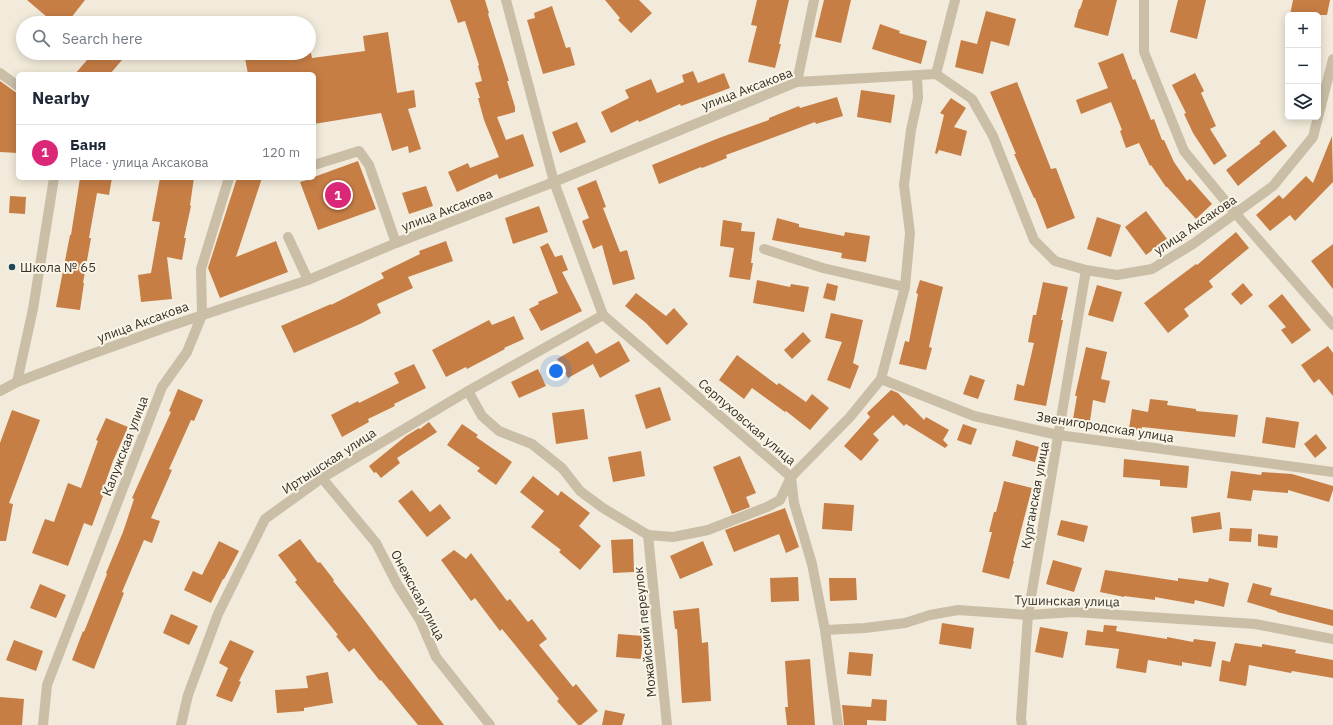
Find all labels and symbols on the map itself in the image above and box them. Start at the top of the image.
street label: улица Аксакова [699,64,795,114]
pin: 1 [325,180,351,210]
street label: улица Аксакова [399,185,495,235]
street label: улица Аксакова [1150,191,1240,259]
place label: Школа № 65 [20,259,96,276]
marker: Школа № 65 [7,262,17,272]
street label: улица Аксакова [95,298,191,346]
your location [546,361,566,381]
street label: Серпуховская улица [695,375,799,469]
street label: Калужская улица [98,394,152,498]
street label: Звенигородская улица [1035,408,1175,446]
street label: Иртышская улица [279,424,379,498]
street label: Курганская улица [1017,440,1053,550]
street label: Онежская улица [387,547,449,643]
street label: Можайский переулок [630,566,660,698]
street label: Тушинская улица [1014,592,1120,610]

